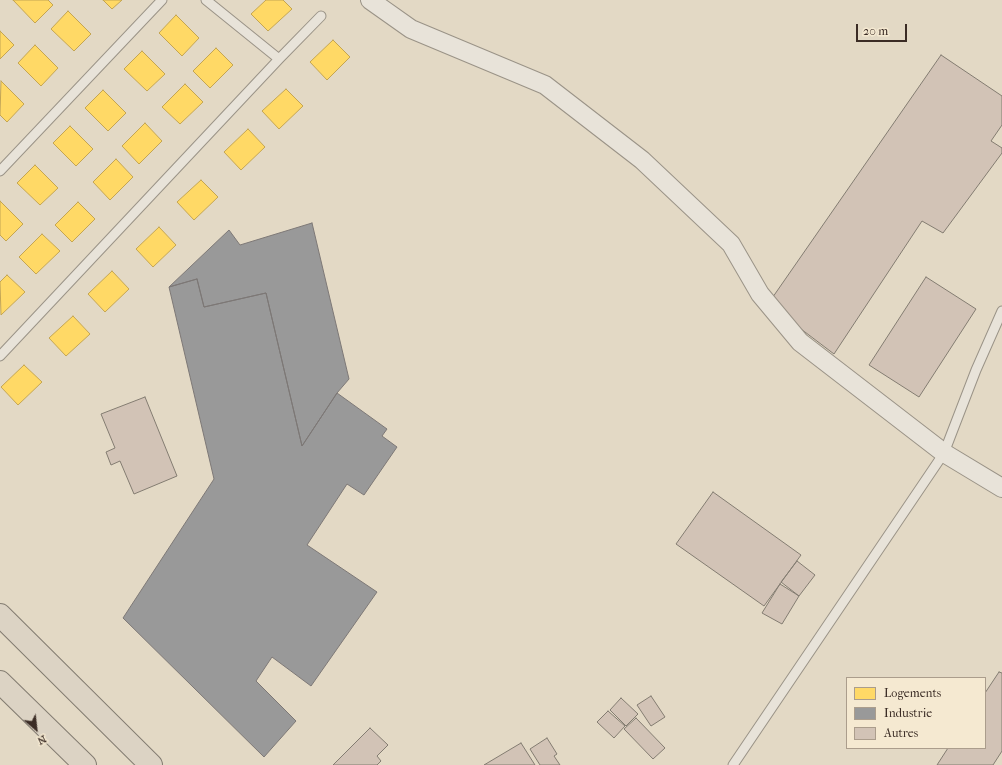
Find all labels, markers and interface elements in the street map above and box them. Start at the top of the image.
scale bar [858,16,909,42]
text: 20 m [863,24,888,38]
legend [846,677,986,749]
text: Logements [884,686,941,700]
text: Industrie [884,706,932,720]
north arrow [16,709,56,749]
text: Autres [884,726,918,740]
text: N [35,732,49,748]

